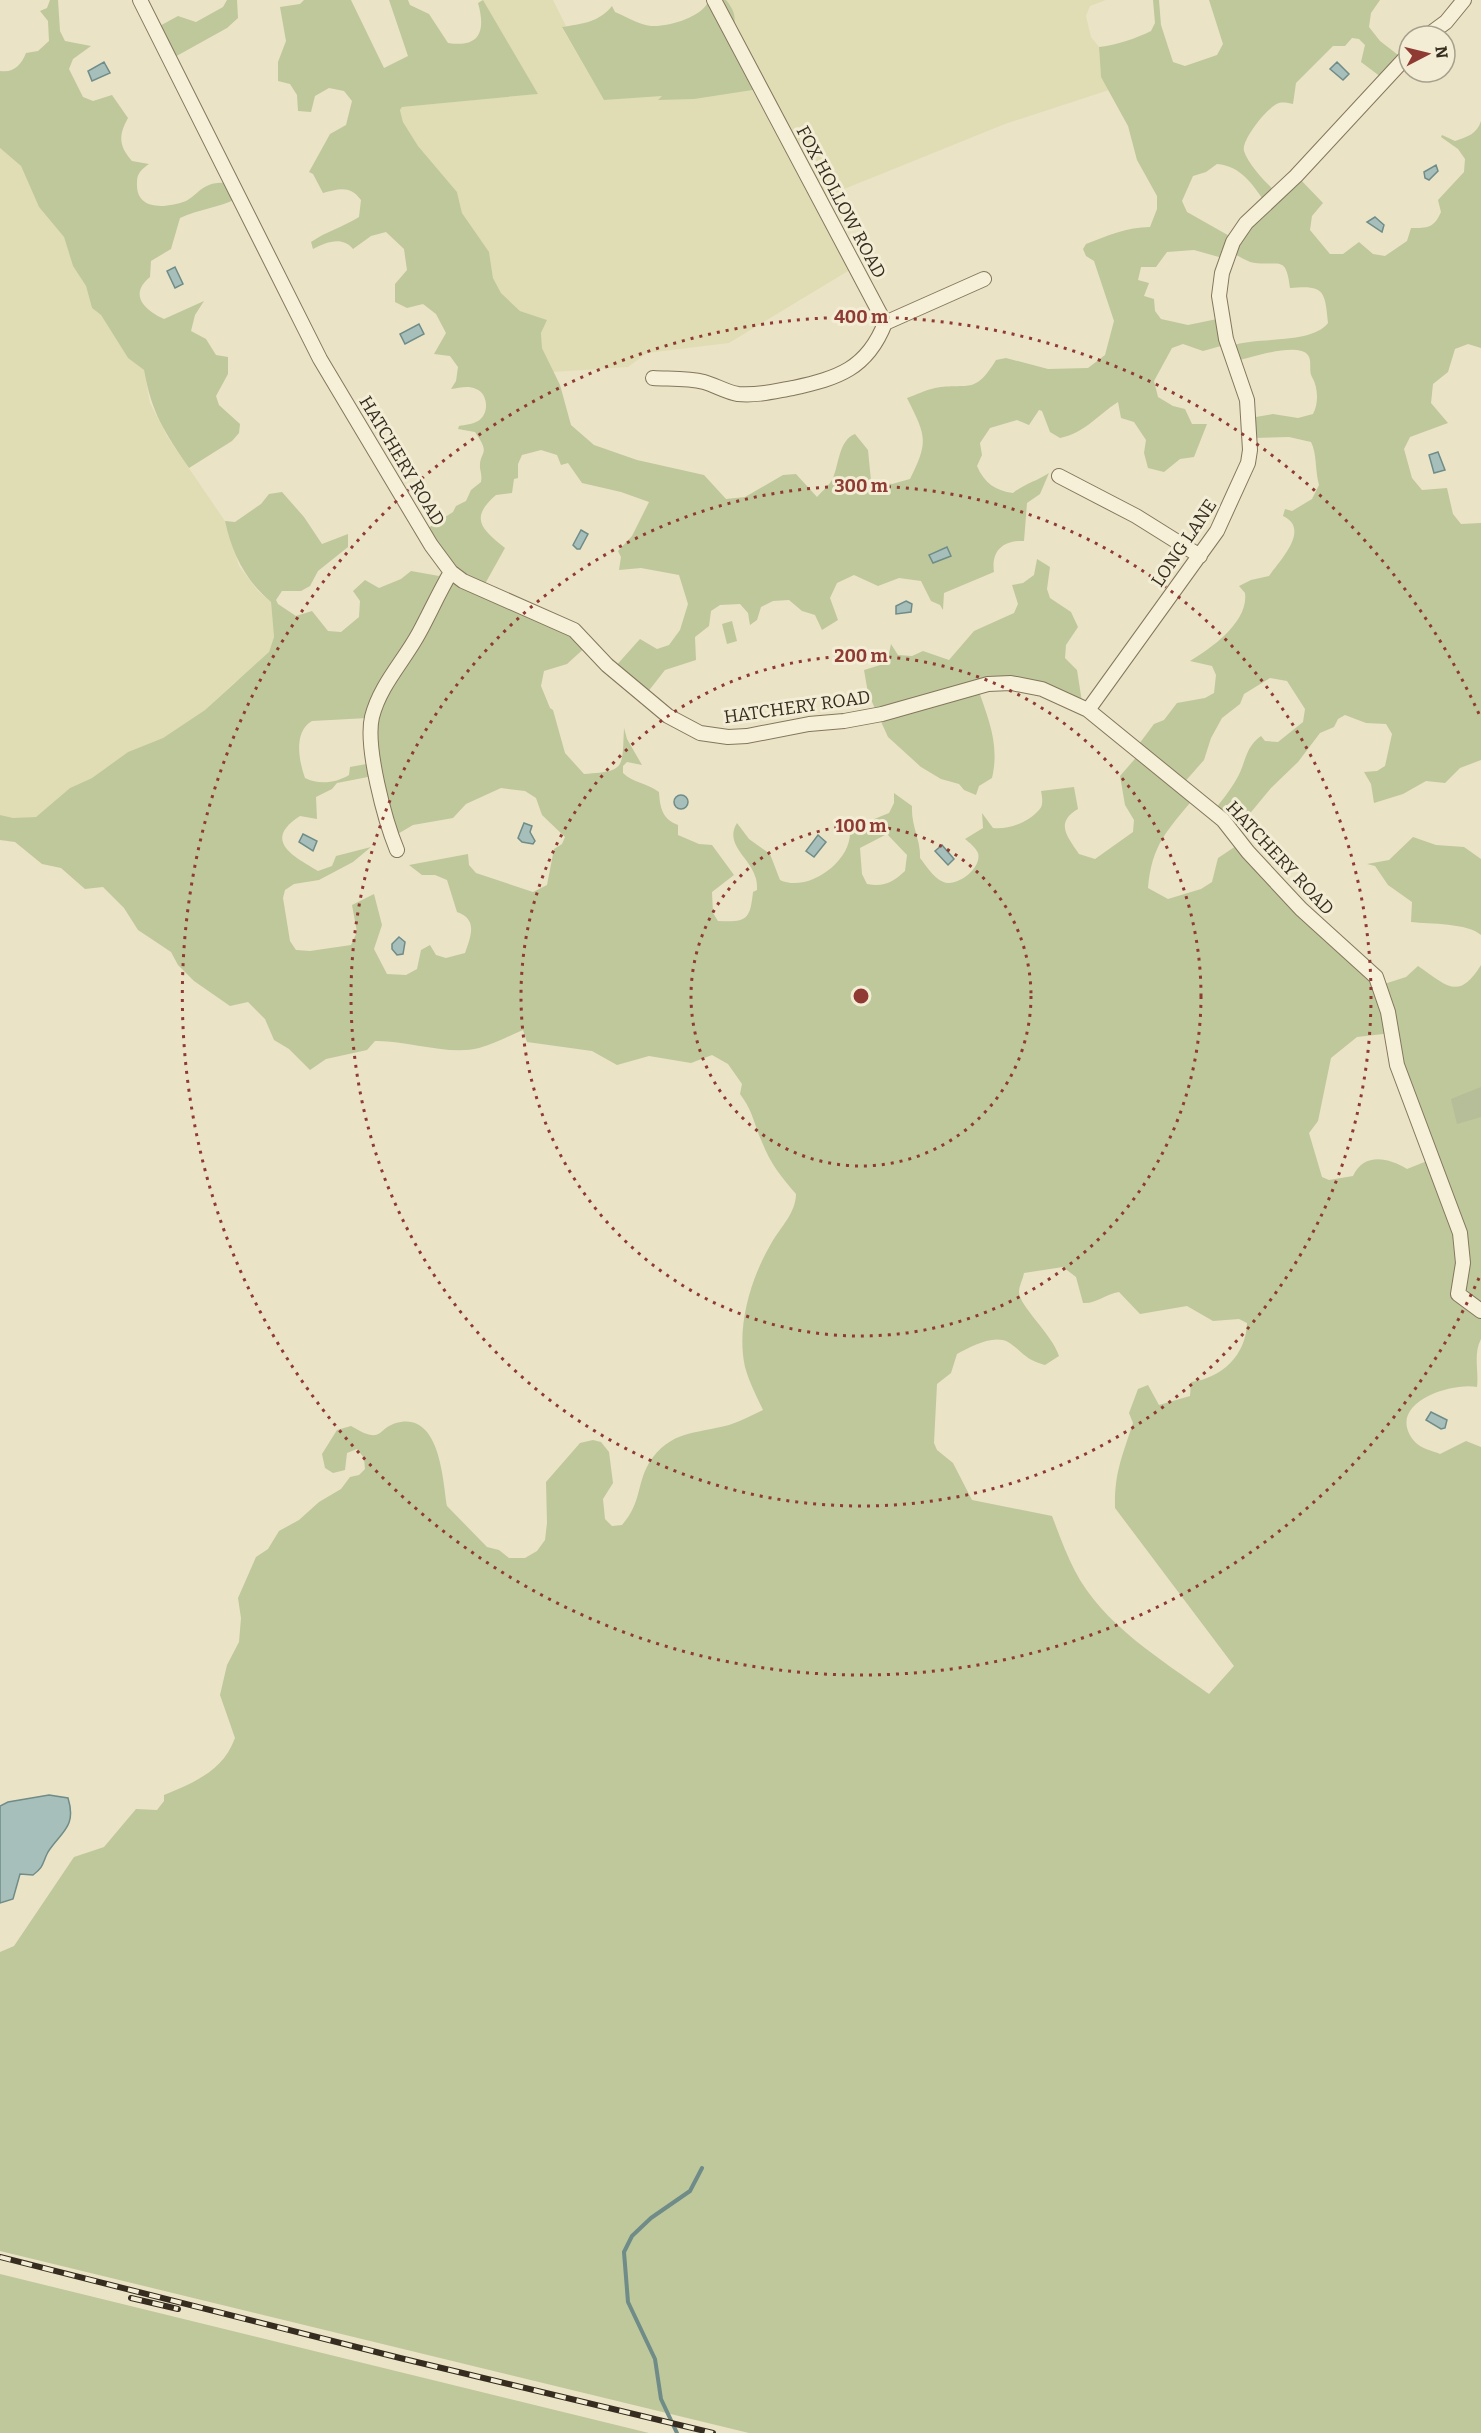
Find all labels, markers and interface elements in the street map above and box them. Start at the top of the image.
north arrow [1397,24,1457,84]
text: N [1431,45,1452,60]
street label: FOX HOLLOW ROAD [792,122,890,282]
text: 400 m [834,306,888,328]
street label: HATCHERY ROAD [355,392,449,530]
text: 300 m [834,475,888,497]
street label: LONG LANE [1147,495,1221,591]
text: 200 m [834,645,888,667]
street label: HATCHERY ROAD [722,686,872,728]
street label: HATCHERY ROAD [1222,796,1338,920]
text: 100 m [835,815,887,837]
centre of rings [851,986,871,1006]

